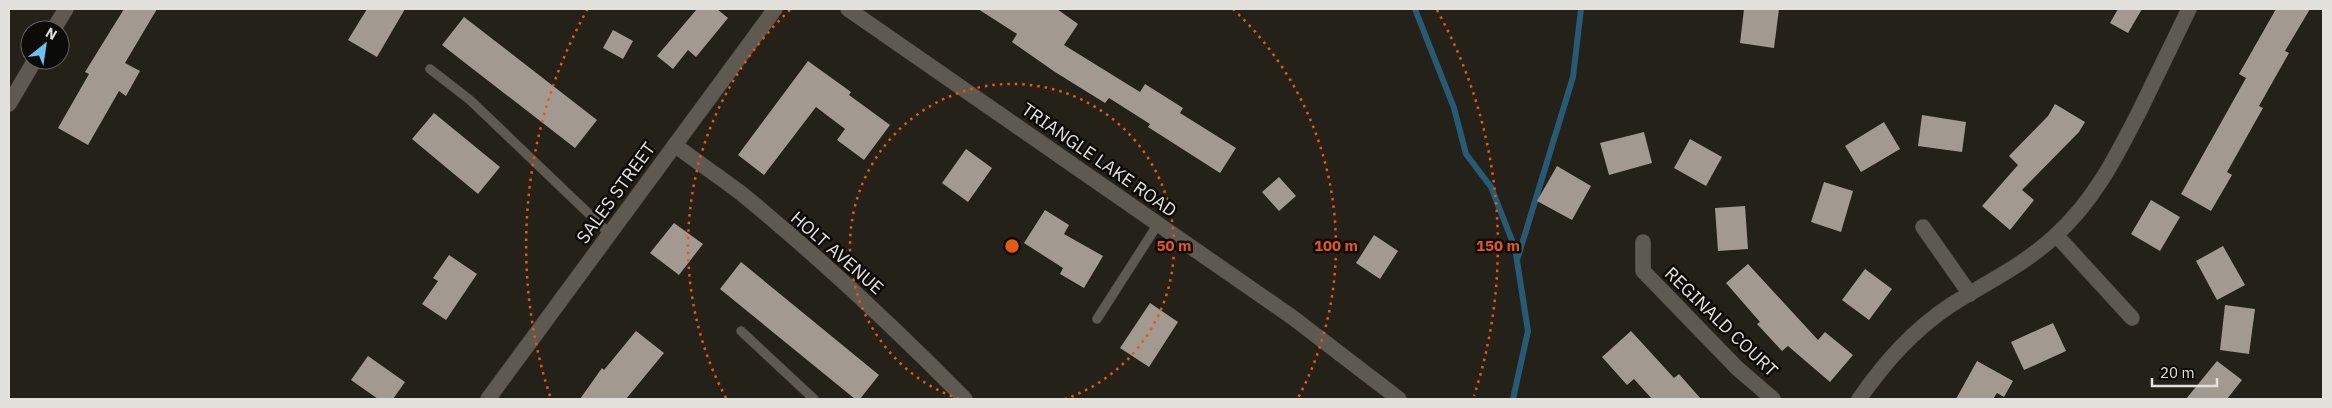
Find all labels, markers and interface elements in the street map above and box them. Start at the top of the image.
north arrow [20,20,70,70]
text: N [43,23,60,44]
street label: TRIANGLE LAKE ROAD [1017,97,1181,222]
street label: SALES STREET [571,138,660,248]
street label: HOLT AVENUE [786,206,888,299]
text: 50 m [1157,236,1191,255]
text: 100 m [1314,236,1358,255]
text: 150 m [1476,236,1520,255]
centre of rings [1003,237,1021,255]
street label: REGINALD COURT [1660,262,1783,382]
scale bar [2152,356,2217,388]
text: 20 m [2160,363,2195,382]

